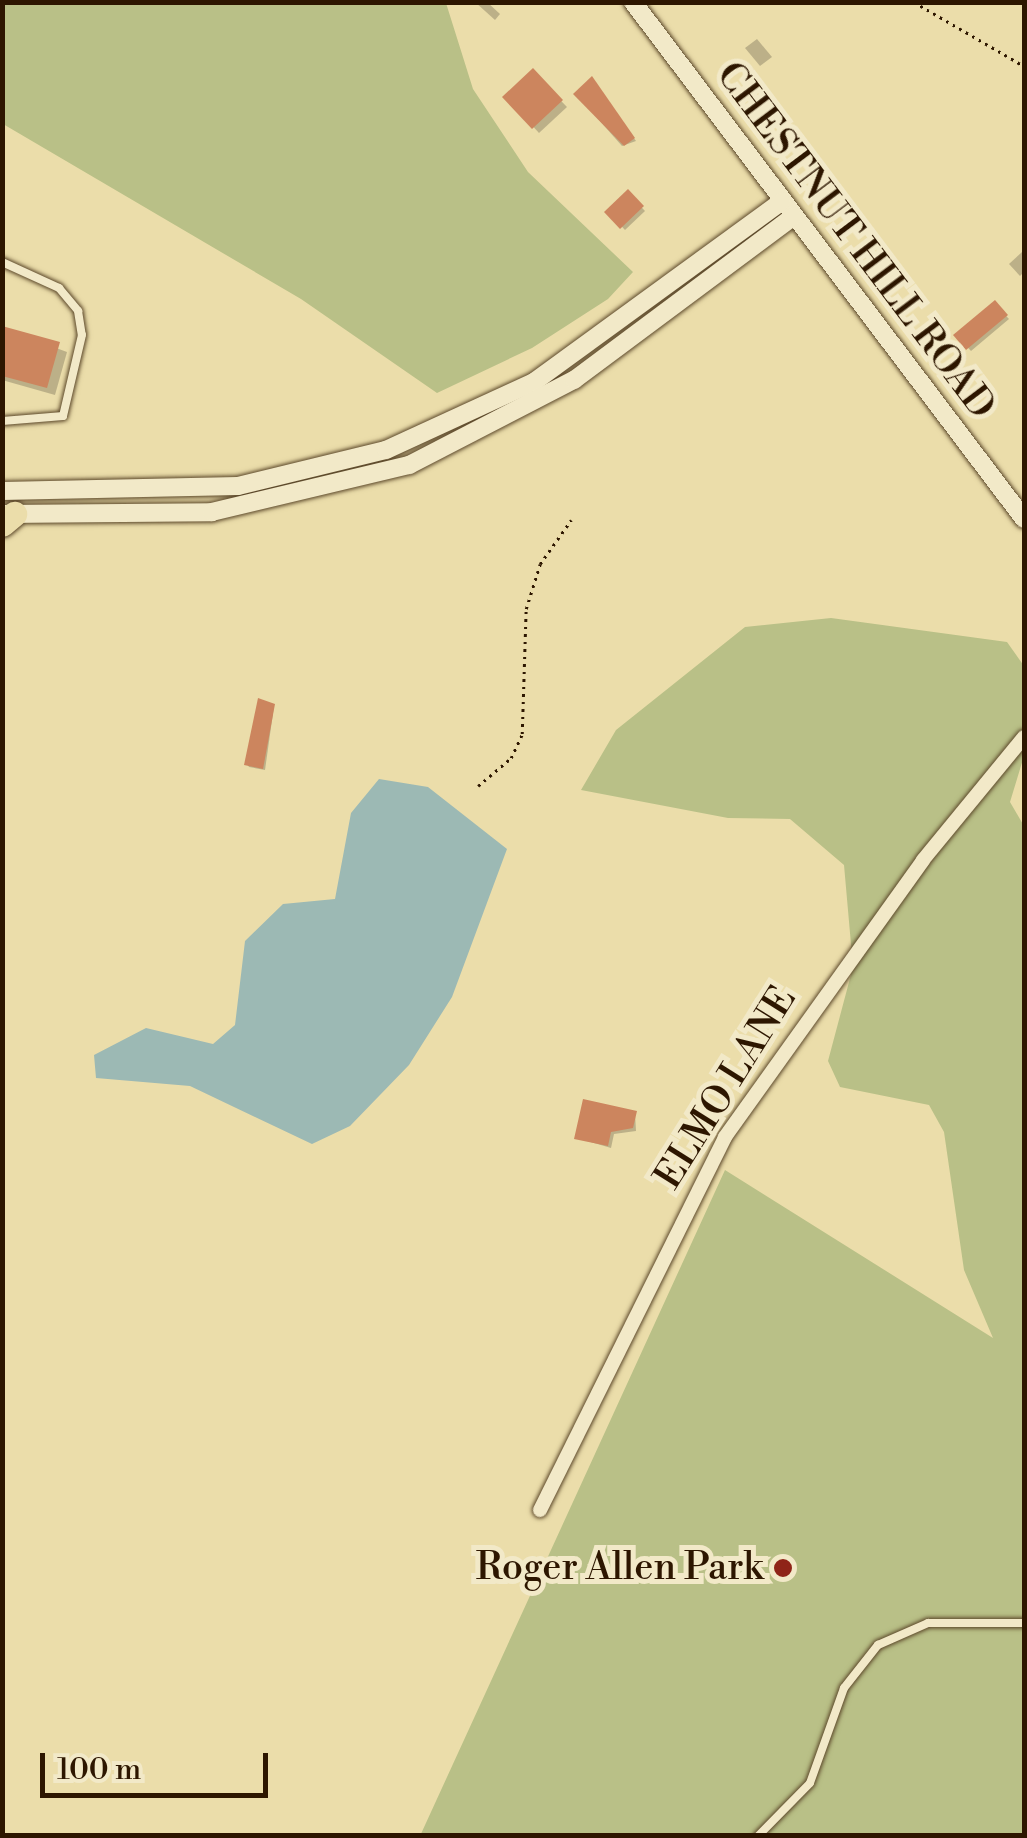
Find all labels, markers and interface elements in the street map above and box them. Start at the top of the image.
street label: CHESTNUT HILL ROAD [706,54,1004,428]
street label: ELMO LANE [646,979,806,1197]
place label: Roger Allen Park [476,1545,763,1591]
marker: Roger Allen Park [772,1557,794,1579]
scale bar [45,1733,272,1795]
text: 100 m [57,1751,141,1789]

